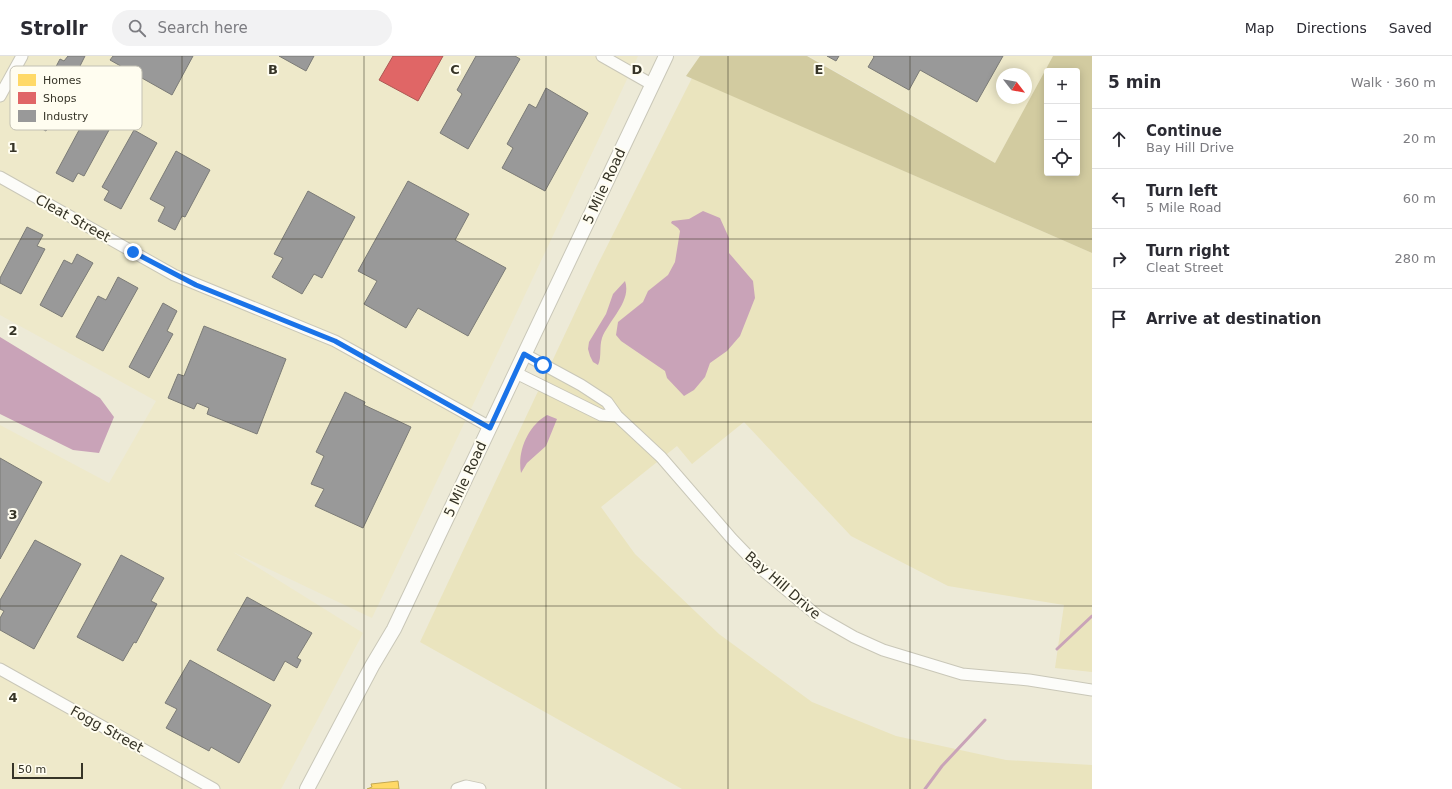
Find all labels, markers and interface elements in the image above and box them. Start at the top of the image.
search box [112,10,392,46]
text: Strollr [20,17,88,39]
icon: search [126,17,148,39]
text: Search here [158,19,248,37]
text: Map [1245,20,1274,36]
text: Directions [1296,20,1367,36]
text: Saved [1389,20,1432,36]
text: B [268,62,278,77]
text: C [450,62,460,77]
text: D [632,62,643,77]
text: E [815,62,823,77]
legend [10,66,142,130]
north arrow [996,68,1032,104]
map controls [1044,68,1080,176]
button: + [1044,68,1080,104]
text: 5 min [1108,72,1161,92]
text: Homes [43,74,81,87]
text: Walk · 360 m [1351,75,1436,90]
text: Shops [43,92,77,105]
button: − [1044,104,1080,140]
text: Industry [43,110,89,123]
text: Continue [1146,122,1222,140]
icon: ahead [1108,128,1130,150]
text: 20 m [1403,131,1436,146]
text: 1 [8,140,18,155]
button: locate [1044,140,1080,176]
text: Bay Hill Drive [1146,140,1234,155]
street label: 5 Mile Road [580,146,628,226]
text: Turn left [1146,182,1218,200]
icon: left [1108,188,1130,210]
street label: Cleat Street [33,191,114,245]
text: 60 m [1403,191,1436,206]
text: 5 Mile Road [1146,200,1222,215]
text: Turn right [1146,242,1230,260]
route end [124,243,142,261]
icon: right [1108,248,1130,270]
text: 280 m [1394,251,1436,266]
text: Cleat Street [1146,260,1223,275]
icon: arrive [1108,308,1130,330]
text: Arrive at destination [1146,310,1321,328]
text: 2 [8,323,18,338]
route start [534,356,552,374]
street label: 5 Mile Road [441,439,489,519]
text: 3 [8,507,18,522]
street label: Bay Hill Drive [742,548,824,622]
text: 4 [8,690,18,705]
street label: Fogg Street [68,702,147,756]
scale bar [12,761,83,780]
text: 50 m [18,763,46,776]

